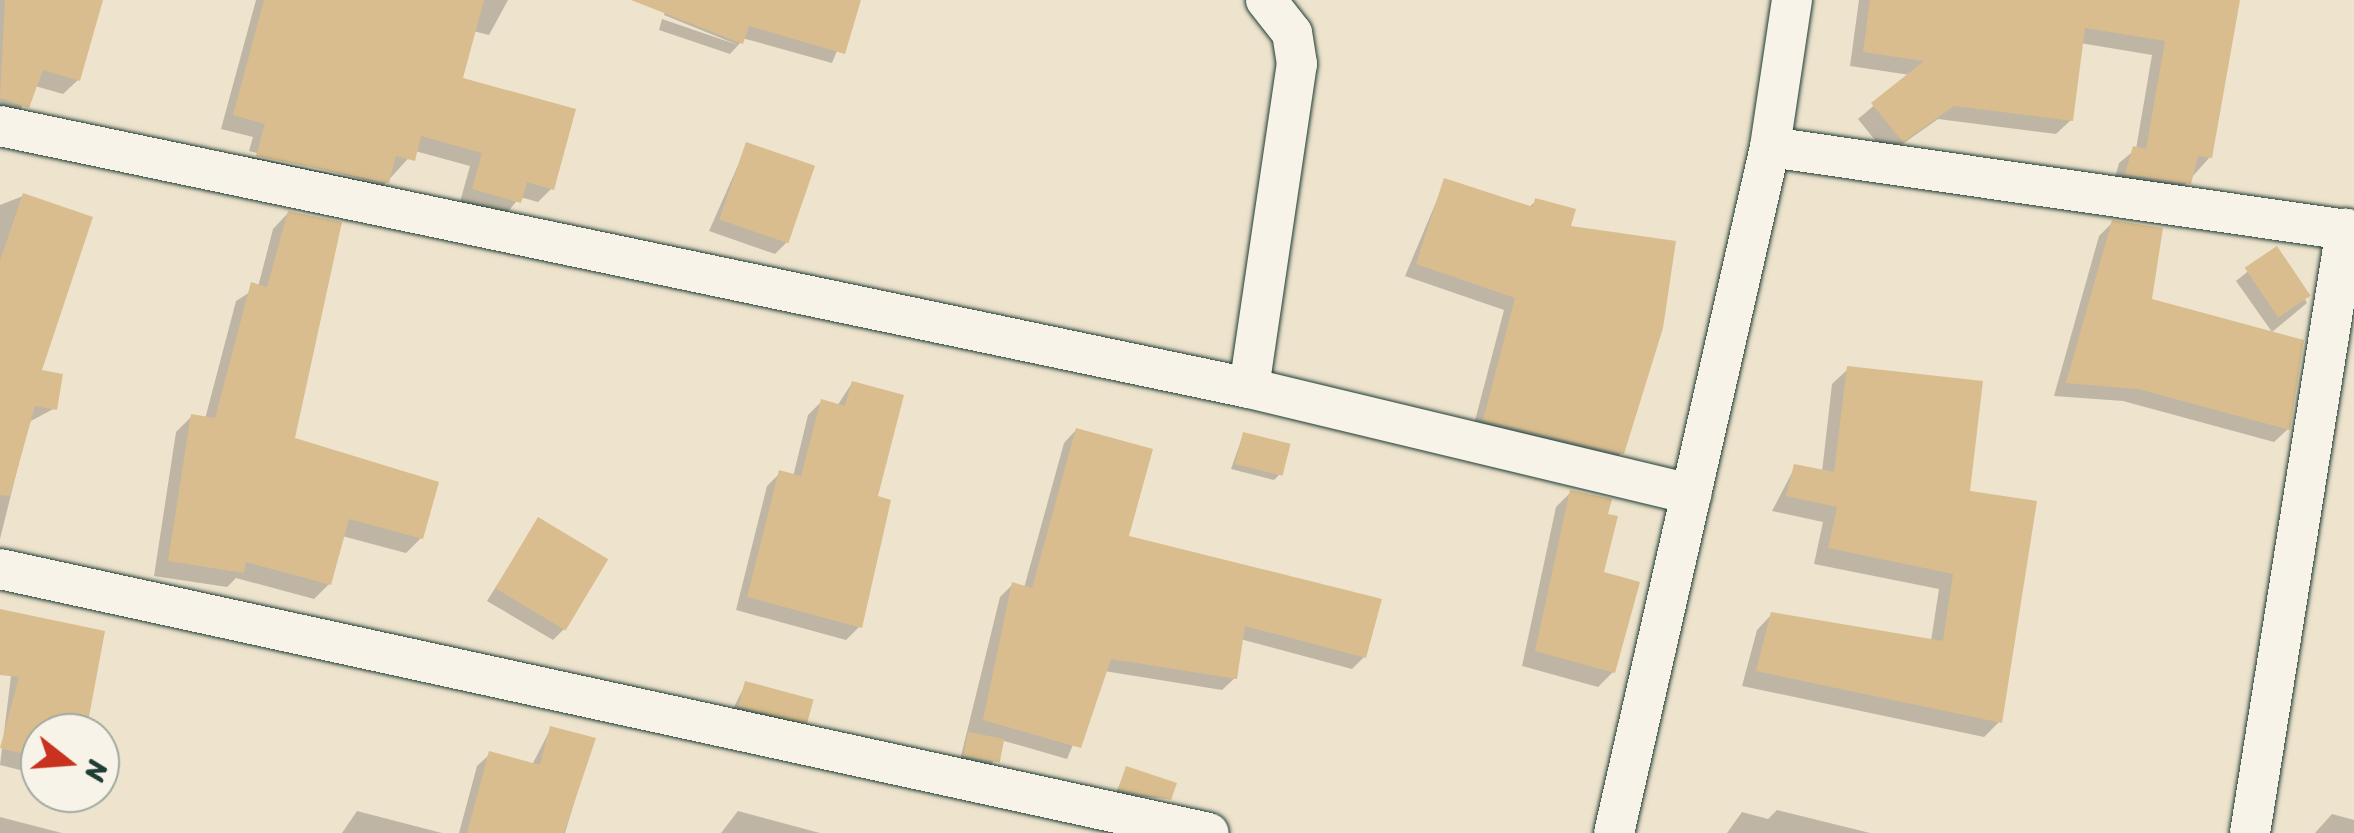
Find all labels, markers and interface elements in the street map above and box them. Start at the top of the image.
north arrow [20,713,120,813]
text: N [71,755,124,788]

